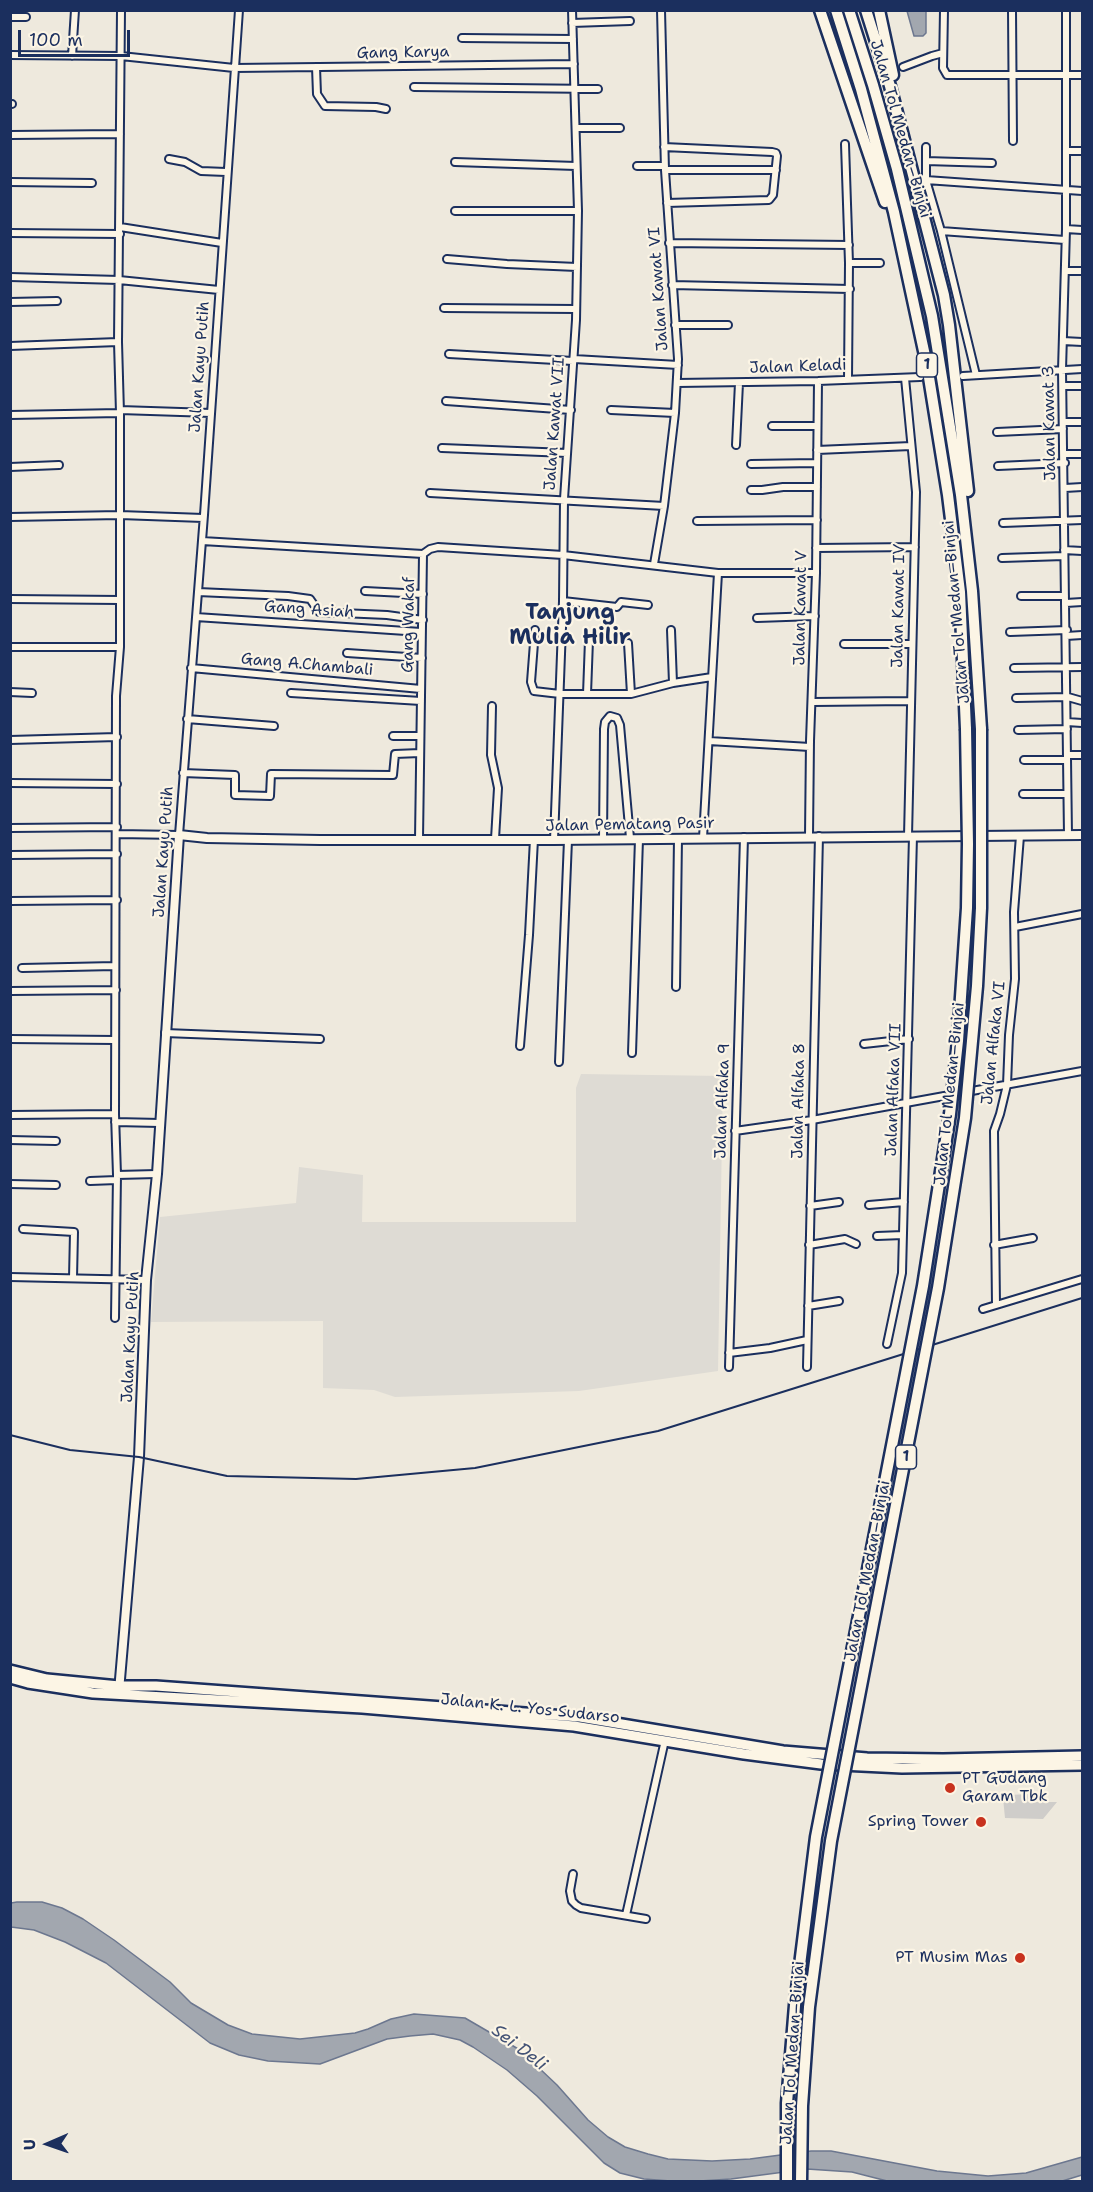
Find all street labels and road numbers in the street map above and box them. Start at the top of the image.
street label: Jalan Tol Medan–Binjai [865,38,935,220]
street label: Gang Karya [356,43,450,63]
street label: Jalan Kawat VI [645,226,673,352]
street label: Jalan Kayu Putih [186,301,214,433]
road number: 1 [916,353,938,377]
street label: Jalan Keladi [749,356,847,378]
street label: Jalan Kawat VII [541,357,569,491]
street label: Jalan Kawat 3 [1039,365,1061,481]
street label: Jalan Tol Medan–Binjai [939,519,975,705]
street label: Jalan Kawat IV [888,544,910,668]
street label: Jalan Kawat V [790,550,812,666]
street label: Gang Wakaf [399,577,419,673]
street label: Gang Asiah [263,597,355,623]
street label: Gang A.Chambali [240,650,374,680]
street label: Jalan Kayu Putih [150,786,178,918]
street label: Jalan Pematang Pasir [545,814,715,836]
street label: Jalan Alfaka VI [978,980,1010,1106]
street label: Jalan Tol Medan–Binjai [931,1001,969,1187]
street label: Jalan Alfaka VII [882,1023,906,1157]
street label: Jalan Alfaka 9 [711,1043,735,1159]
street label: Jalan Alfaka 8 [788,1043,810,1159]
street label: Jalan Kayu Putih [118,1271,144,1403]
road number: 1 [896,1445,916,1469]
street label: Jalan Tol Medan–Binjai [841,1479,895,1663]
street label: Jalan K. L. Yos Sudarso [439,1690,621,1728]
street label: Jalan Tol Medan–Binjai [777,1960,809,2146]

